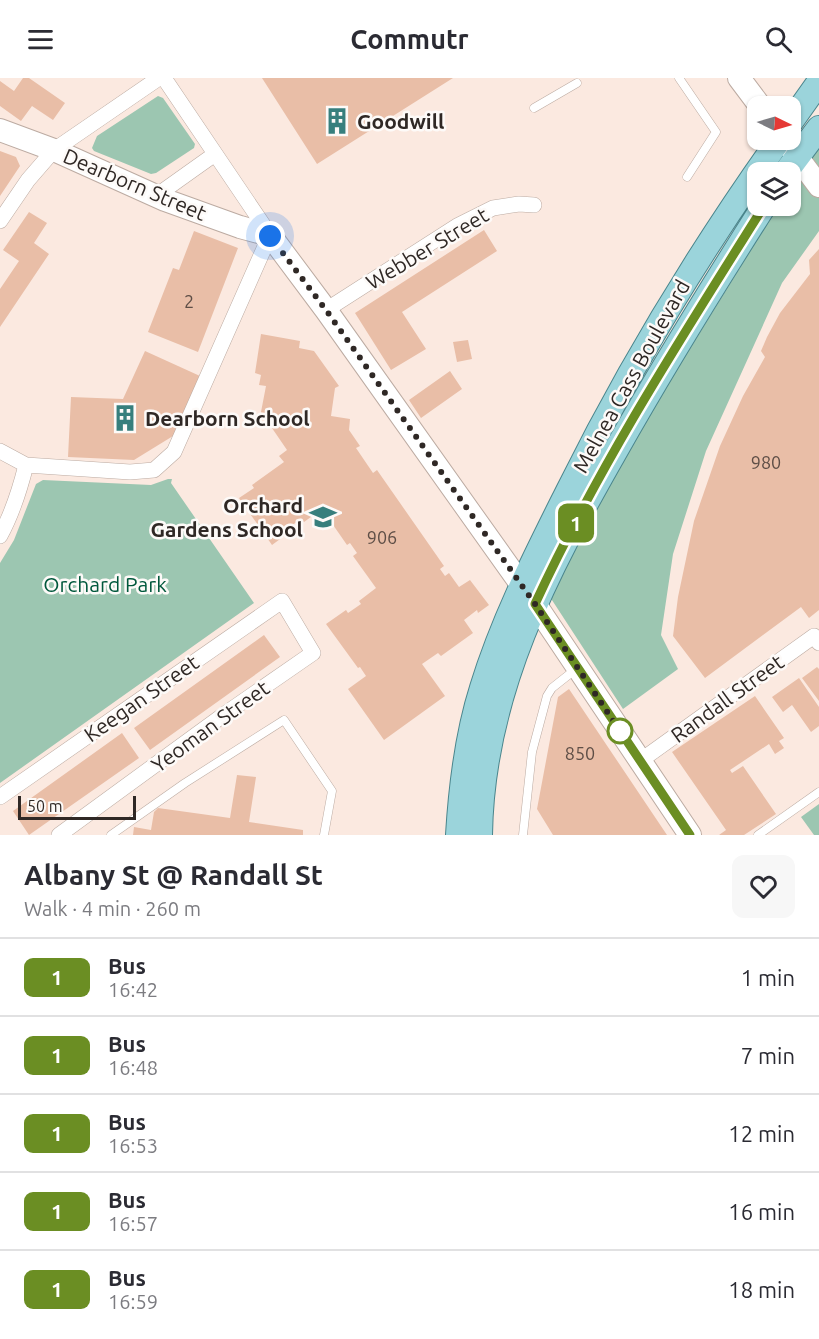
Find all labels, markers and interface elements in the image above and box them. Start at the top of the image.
icon: menu [24,23,57,56]
icon: search [762,23,795,56]
text: Commutr [350,24,469,54]
north arrow [747,96,801,150]
map controls [747,96,801,216]
building icon: Goodwill [322,106,352,136]
place label: Goodwill [357,109,444,133]
street label: Dearborn Street [60,143,210,225]
button: layers [747,162,801,216]
street label: Webber Street [362,202,492,294]
your location [255,221,285,251]
street label: Melnea Cass Boulevard [568,275,694,477]
house number: 2 [184,291,194,311]
building icon: Dearborn School [110,403,140,433]
place label: Dearborn School [145,406,310,430]
house number: 980 [751,452,781,472]
place label: Orchard Gardens School [151,493,303,541]
school or university icon: Orchard Gardens School [308,502,338,532]
line badge: 1 [556,504,596,542]
text: 1 [570,511,582,535]
house number: 906 [367,527,397,547]
park label: Orchard Park [43,572,167,596]
street label: Randall Street [666,649,788,747]
street label: Keegan Street [79,650,203,746]
street label: Yeoman Street [147,675,273,777]
unlabelled marker [607,718,633,744]
house number: 850 [565,743,595,763]
scale bar [18,793,136,820]
text: 50 m [27,797,63,815]
button: heart [732,855,795,918]
text: Albany St @ Randall St [24,859,323,890]
text: Walk · 4 min · 260 m [24,897,201,920]
text: Bus [108,953,146,978]
text: 1 [51,965,63,989]
text: 1 min [741,965,795,990]
text: 16:42 [108,978,158,1001]
text: Bus [108,1031,146,1056]
text: 1 [51,1043,63,1067]
text: 7 min [741,1043,795,1068]
text: 16:48 [108,1056,158,1079]
text: Bus [108,1109,146,1134]
text: 1 [51,1121,63,1145]
text: 12 min [728,1121,795,1146]
text: 16:53 [108,1134,158,1157]
text: Bus [108,1187,146,1212]
text: 1 [51,1199,63,1223]
text: 16 min [728,1199,795,1224]
text: 16:57 [108,1212,158,1235]
text: Bus [108,1265,146,1290]
text: 1 [51,1277,63,1301]
text: 18 min [728,1277,795,1302]
text: 16:59 [108,1290,158,1313]

